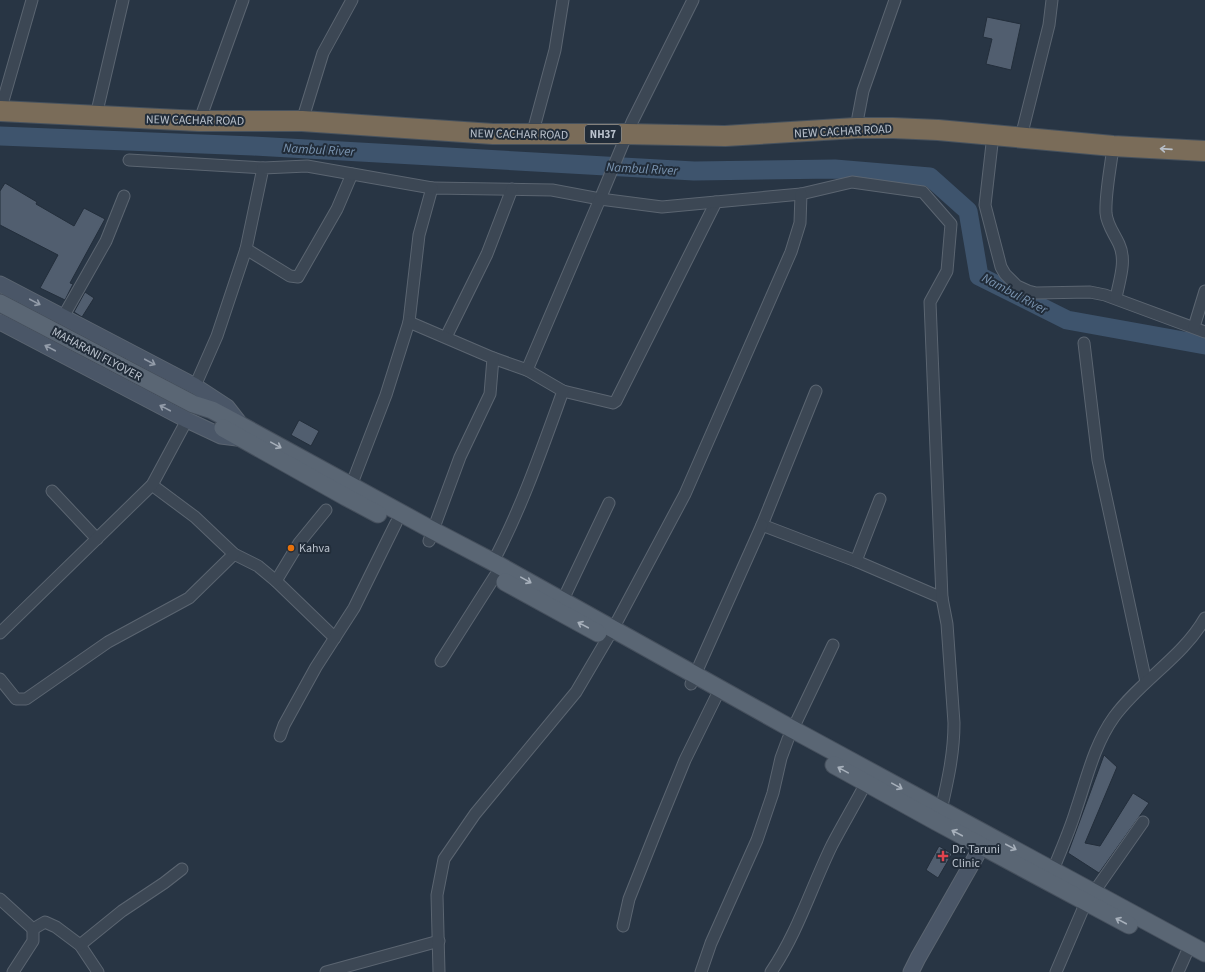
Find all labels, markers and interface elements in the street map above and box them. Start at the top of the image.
street label: NEW CACHAR ROAD [146,111,244,130]
street label: NEW CACHAR ROAD [794,120,892,143]
street label: NEW CACHAR ROAD [470,125,568,144]
road number: NH37 [585,125,621,143]
water label: Nambul River [283,139,356,161]
one-way arrow [1160,145,1173,152]
water label: Nambul River [606,158,679,180]
water label: Nambul River [979,269,1051,319]
one-way arrow [28,299,40,306]
street label: MAHARANI FLYOVER [49,324,145,385]
one-way arrow [44,344,56,351]
one-way arrow [144,359,156,367]
one-way arrow [159,404,171,412]
one-way arrow [270,441,282,449]
place label: Kahva [299,540,330,557]
marker: Kahva [286,543,296,553]
one-way arrow [520,576,532,584]
one-way arrow [577,621,589,628]
one-way arrow [837,766,849,773]
one-way arrow [890,782,902,790]
one-way arrow [951,828,963,836]
place label: Dr. Taruni Clinic [952,841,1000,872]
one-way arrow [1005,844,1017,852]
marker: Dr. Taruni Clinic [937,850,949,862]
one-way arrow [1115,916,1127,924]

